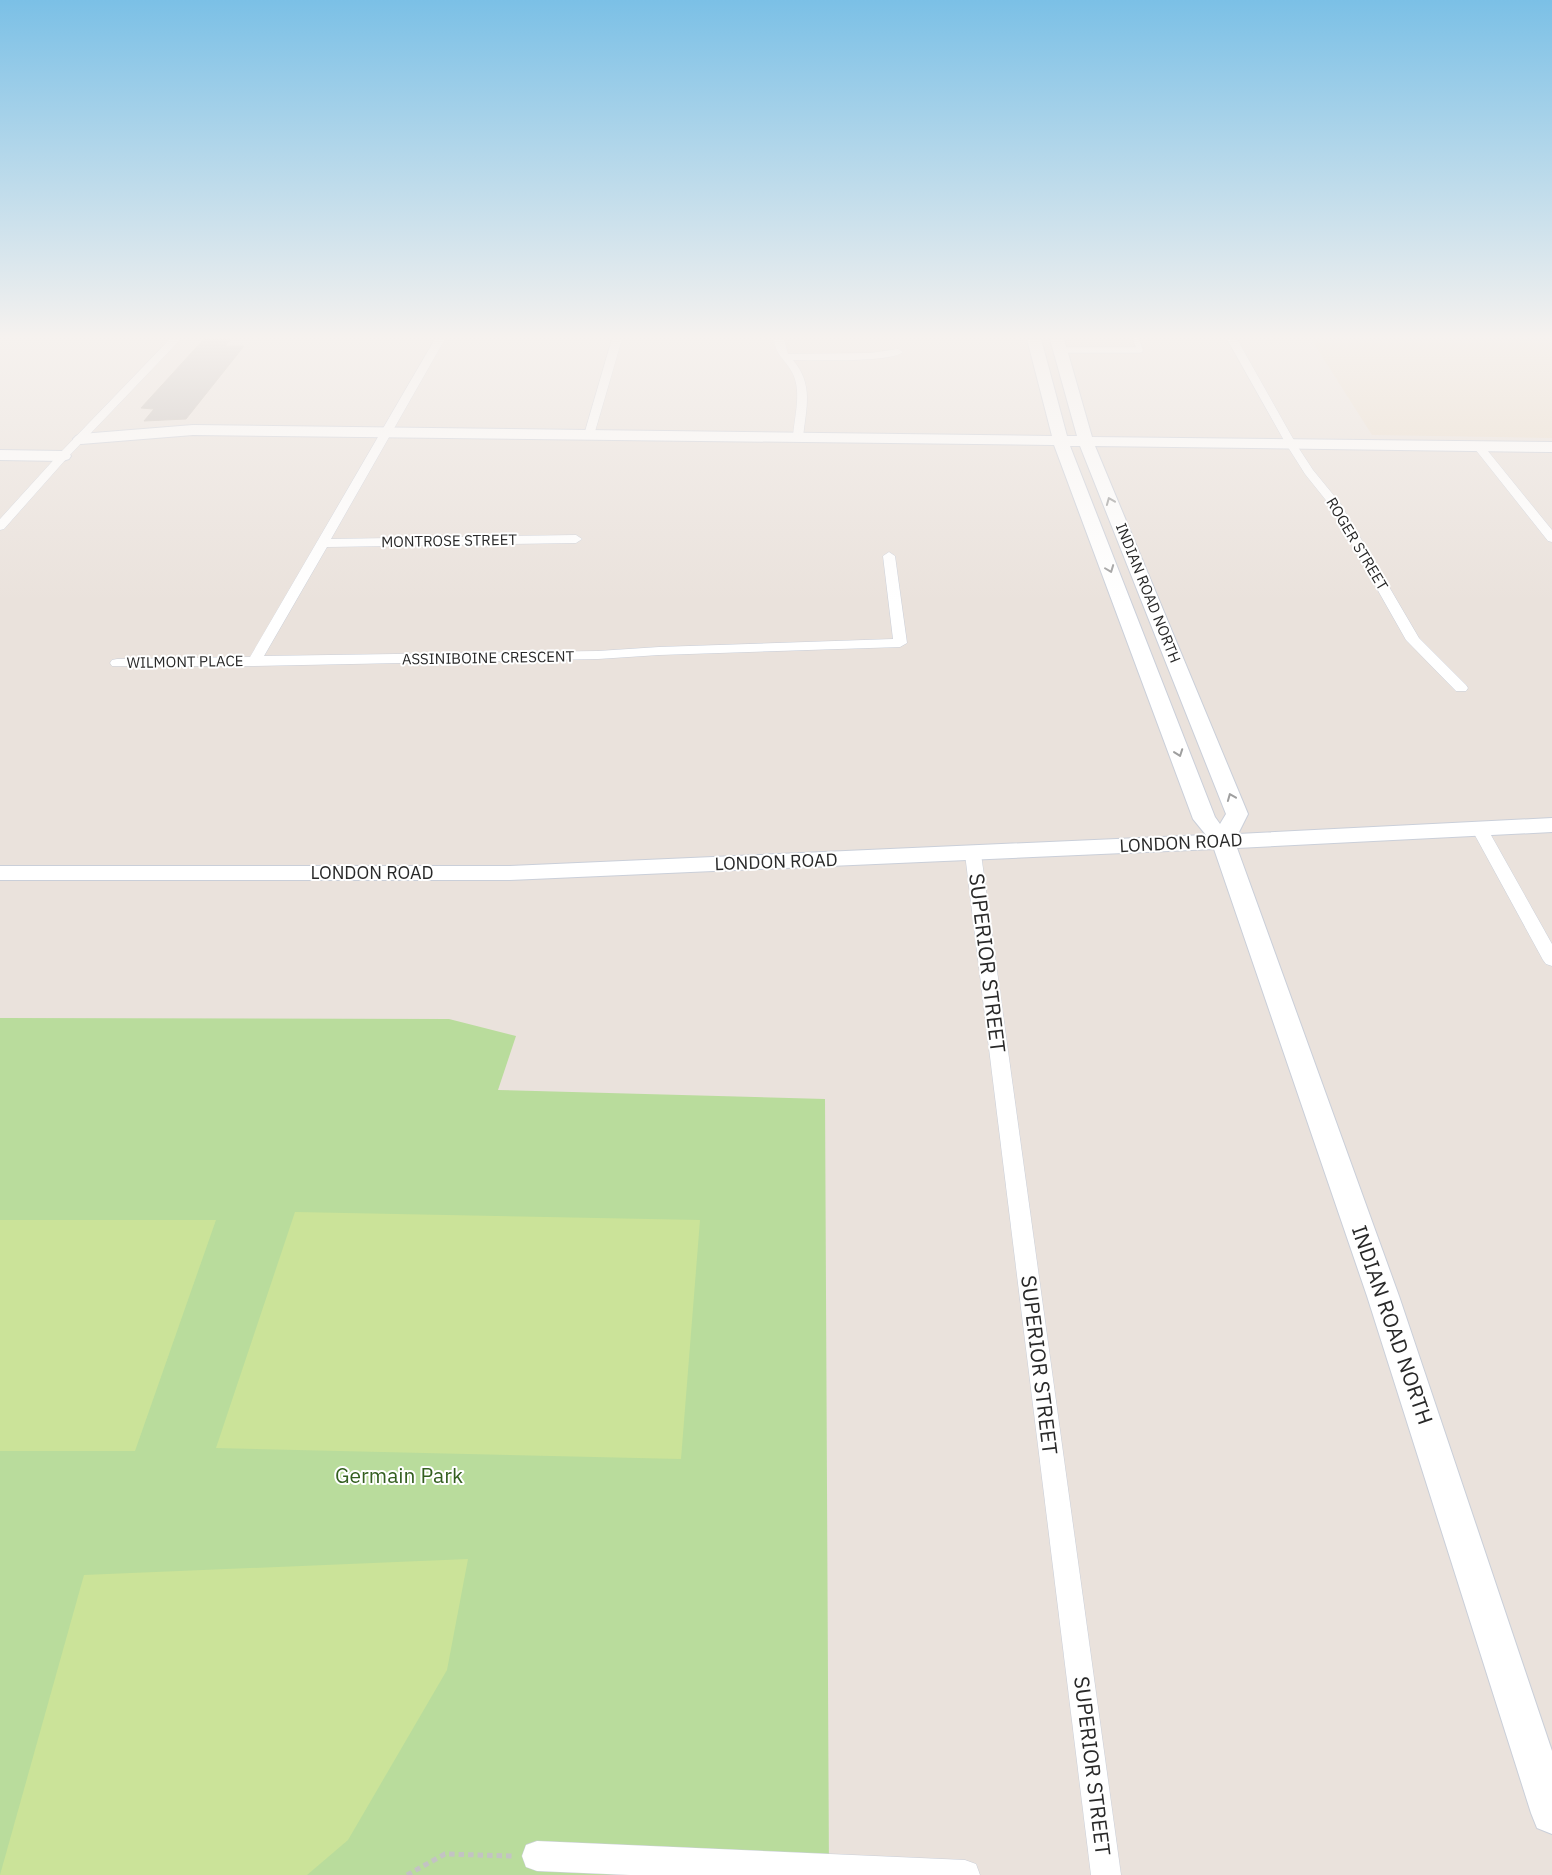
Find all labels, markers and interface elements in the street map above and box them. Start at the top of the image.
street label: ROGER STREET [1322,494,1393,594]
one-way arrow [1106,497,1116,505]
street label: INDIAN ROAD NORTH [1112,520,1185,666]
street label: MONTROSE STREET [381,530,517,551]
one-way arrow [1104,564,1114,573]
street label: ASSINIBOINE CRESCENT [402,646,575,669]
street label: WILMONT PLACE [126,651,244,672]
one-way arrow [1173,748,1183,756]
one-way arrow [1226,793,1237,802]
street label: LONDON ROAD [1119,828,1243,857]
street label: LONDON ROAD [714,848,838,875]
street label: LONDON ROAD [310,861,434,884]
street label: SUPERIOR STREET [963,872,1013,1054]
street label: INDIAN ROAD NORTH [1346,1221,1440,1428]
street label: SUPERIOR STREET [1015,1274,1065,1456]
park label: Germain Park [335,1461,463,1489]
street label: SUPERIOR STREET [1068,1675,1118,1857]

